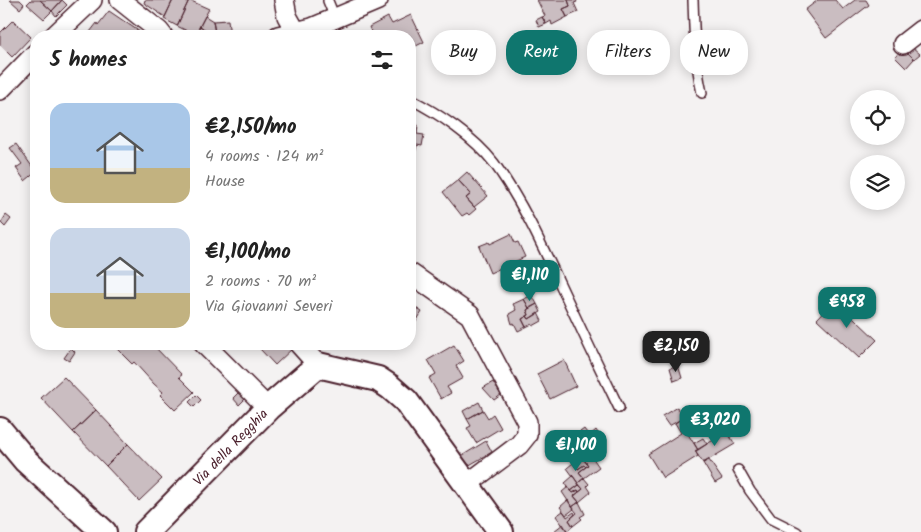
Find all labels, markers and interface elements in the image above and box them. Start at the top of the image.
chip: Buy [431,30,496,75]
chip: Rent [506,30,577,75]
chip: Filters [587,30,670,75]
chip: New [680,30,748,75]
text: 5 homes [50,44,127,77]
icon: filters [368,46,396,74]
map controls [850,90,905,210]
button: locate [850,90,905,145]
text: €2,150/mo [205,111,297,144]
icon: home [90,123,150,183]
text: 4 rooms · 124 m² [205,144,323,169]
button: layers [850,155,905,210]
text: House [205,169,245,194]
text: €1,100/mo [205,236,291,269]
icon: home [90,248,150,308]
pin: €1,110 [489,260,571,302]
text: €1,110 [511,263,549,288]
text: 2 rooms · 70 m² [205,269,316,294]
pin: €958 [817,286,877,329]
text: €958 [829,290,865,315]
text: Via Giovanni Severi [205,294,332,319]
pin: €2,150 [635,330,717,373]
text: €2,150 [654,334,698,359]
street label: Via della Regghia [188,404,274,491]
pin: €3,020 [674,404,756,447]
text: €3,020 [691,408,739,433]
pin: €1,100 [535,430,617,472]
text: €1,100 [556,433,596,458]

